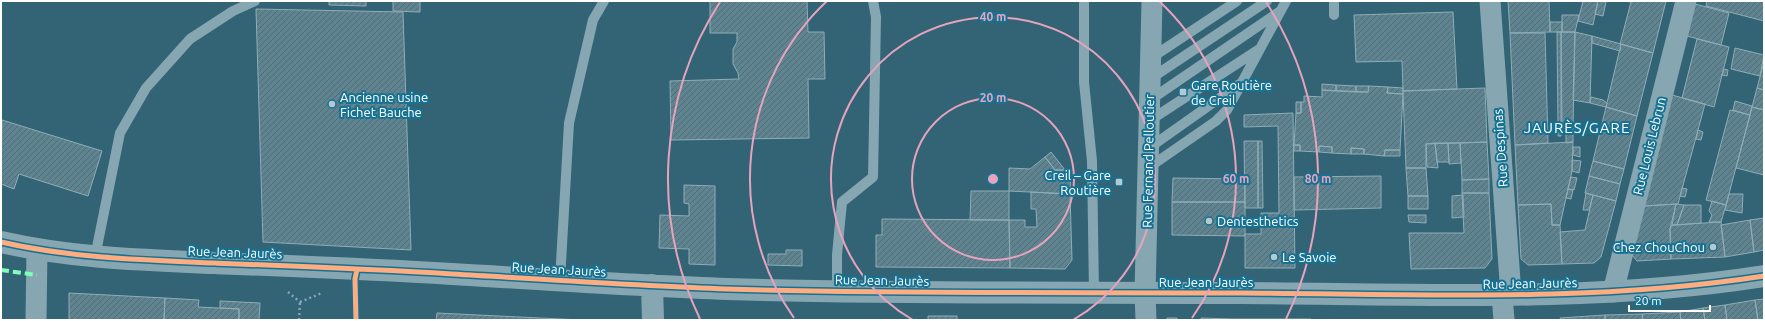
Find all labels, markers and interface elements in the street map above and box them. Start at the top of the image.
text: 40 m [980,10,1006,23]
place label: Gare Routière de Creil [1191,78,1272,107]
marker: Gare Routière de Creil [1178,87,1188,97]
place label: Ancienne usine Fichet Bauche [340,90,428,119]
text: 20 m [980,91,1006,104]
street label: Rue Fernand Pelloutier [1140,94,1156,228]
street label: Rue Louis Lebrun [1630,96,1668,196]
marker: Ancienne usine Fichet Bauche [327,99,337,109]
street label: Rue Despinas [1490,108,1510,187]
district label: JAURÈS/GARE [1524,119,1630,136]
place label: Creil – Gare Routière [1045,168,1111,197]
centre of rings [986,172,1000,186]
text: 60 m [1223,172,1249,185]
text: 80 m [1305,172,1331,185]
marker: Creil – Gare Routière [1114,177,1124,187]
place label: Dentesthetics [1217,214,1299,228]
marker: Dentesthetics [1204,216,1214,226]
place label: Chez ChouChou [1613,240,1705,254]
marker: Chez ChouChou [1708,242,1718,252]
street label: Rue Jean Jaurès [188,243,283,261]
place label: Le Savoie [1282,250,1337,264]
marker: Le Savoie [1269,252,1279,262]
street label: Rue Jean Jaurès [511,260,607,278]
street label: Rue Jean Jaurès [835,272,930,288]
street label: Rue Jean Jaurès [1159,275,1254,289]
street label: Rue Jean Jaurès [1483,275,1578,291]
scale bar [1629,287,1710,313]
text: 20 m [1635,294,1662,307]

